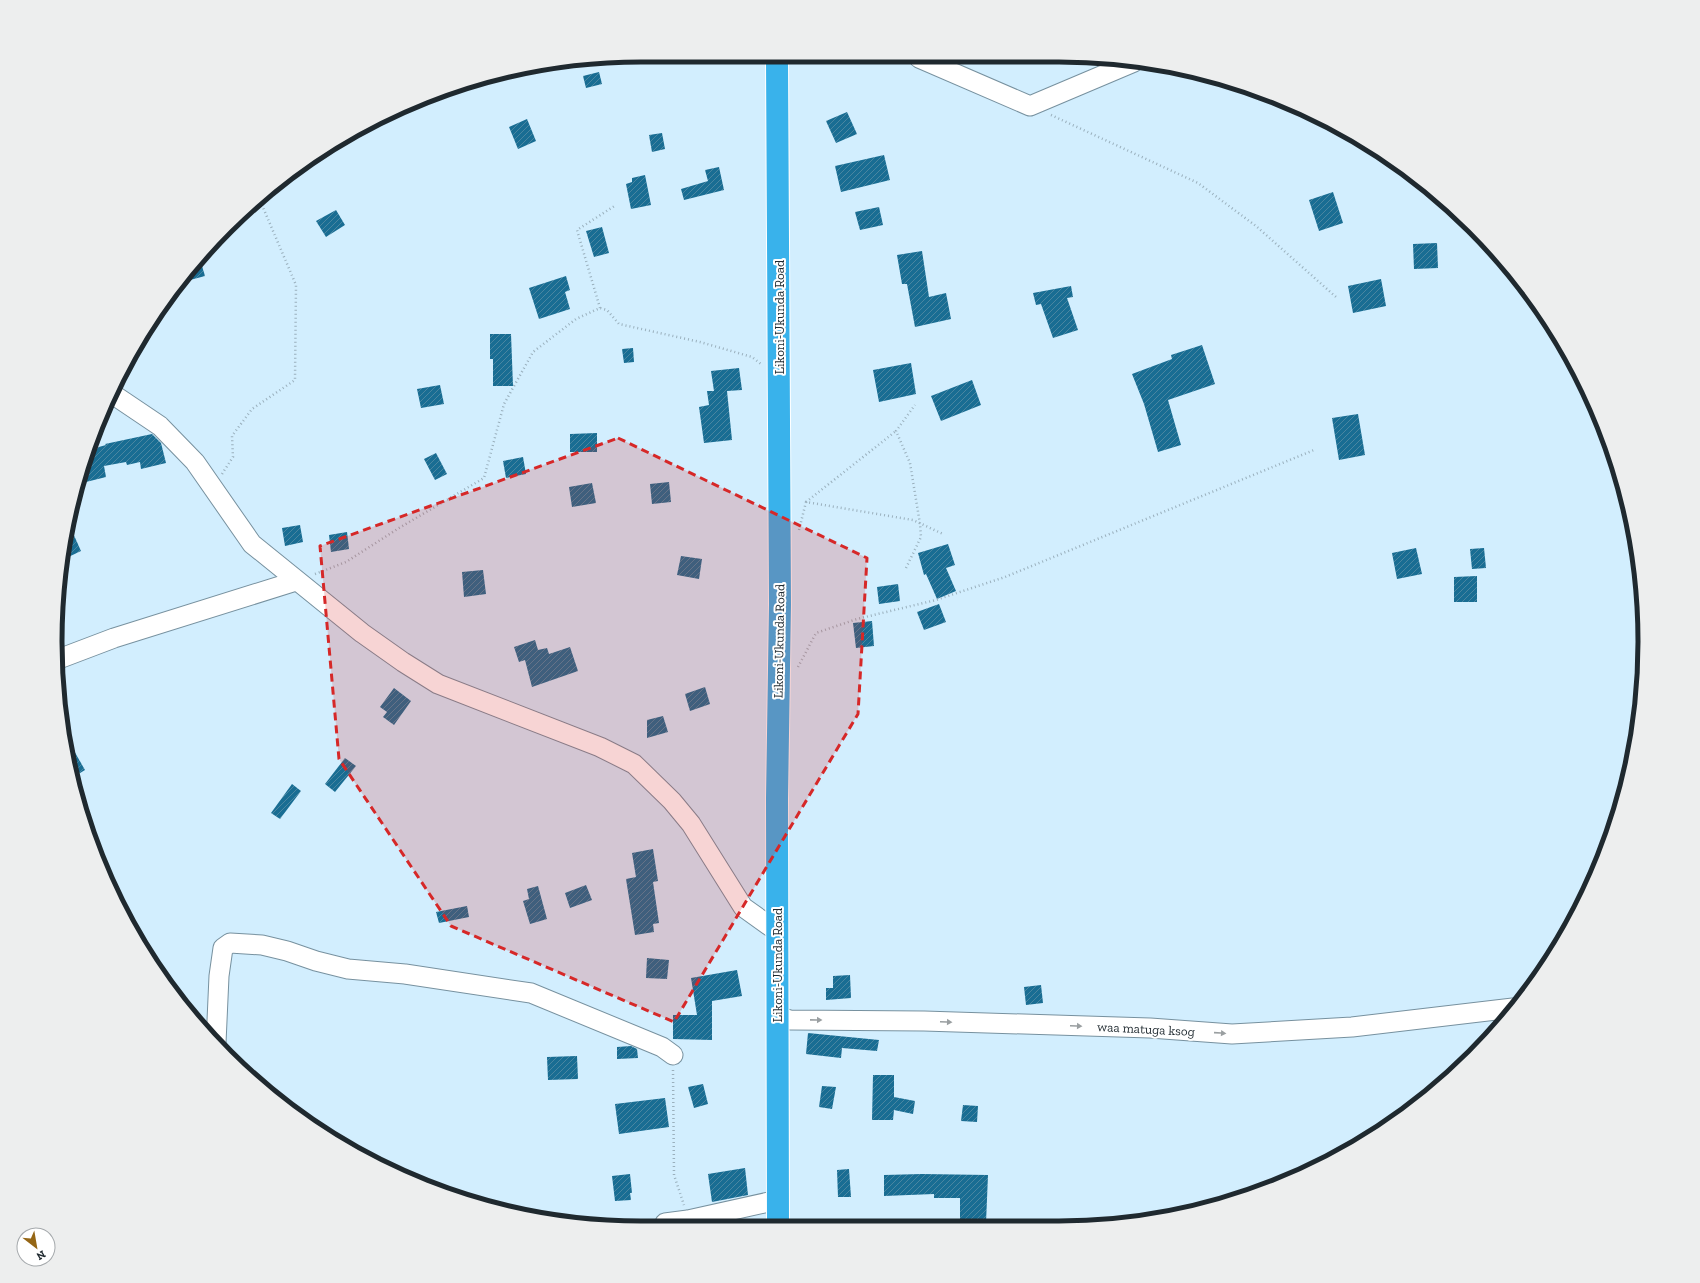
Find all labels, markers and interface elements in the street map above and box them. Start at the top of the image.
street label: Likoni-Ukunda Road [772,260,787,374]
street label: Likoni-Ukunda Road [771,584,787,698]
street label: Likoni-Ukunda Road [770,908,785,1022]
one-way arrow [810,1017,823,1023]
one-way arrow [940,1019,953,1025]
street label: waa matuga ksog [1097,1019,1195,1039]
one-way arrow [1070,1023,1083,1029]
one-way arrow [1214,1030,1226,1037]
north arrow [16,1227,56,1267]
text: N [33,1247,48,1263]

